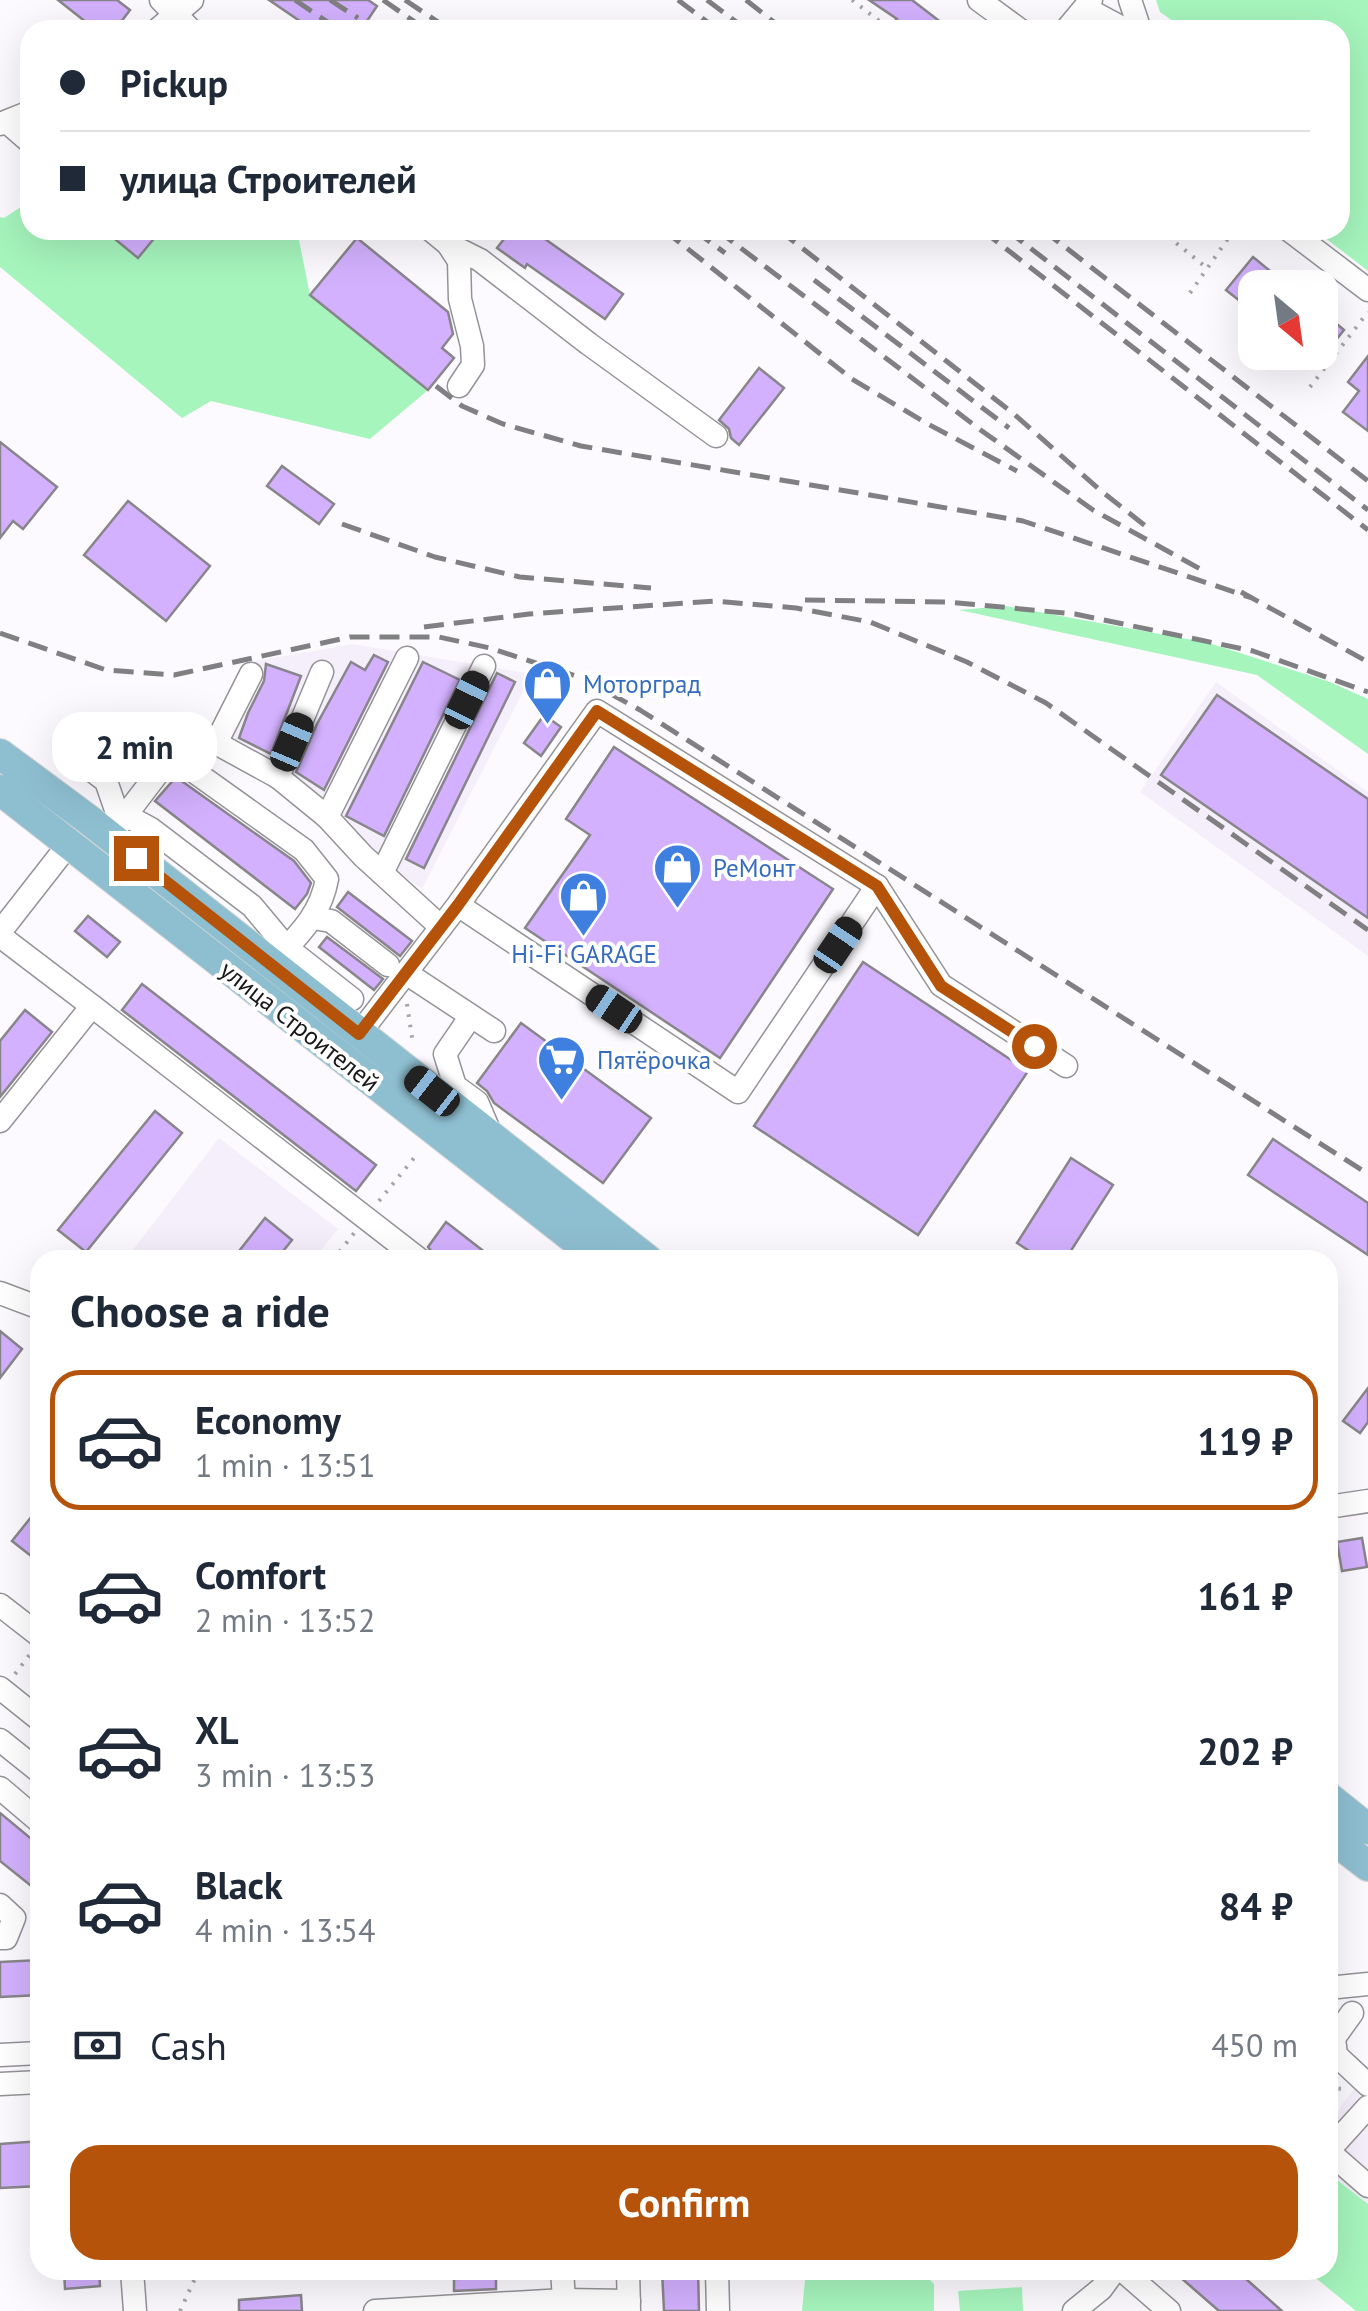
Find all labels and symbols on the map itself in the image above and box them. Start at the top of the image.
north arrow [1238,270,1338,370]
shop icon: Моторград [522,658,574,726]
car [440,666,494,734]
place label: Моторград [583,668,701,700]
car [266,709,318,775]
callout: 2 min [54,713,218,783]
route end [114,836,159,881]
shop icon: РеМонт [652,842,704,910]
place label: РеМонт [713,852,795,884]
shop icon: Hi-Fi GARAGE [558,870,610,938]
car [809,912,867,978]
place label: Hi-Fi GARAGE [511,938,657,970]
street label: улица Строителей [214,954,386,1098]
car [581,980,647,1038]
route start [1012,1024,1057,1069]
supermarket icon: Пятёрочка [536,1034,588,1102]
place label: Пятёрочка [597,1044,711,1076]
car [399,1061,465,1121]

